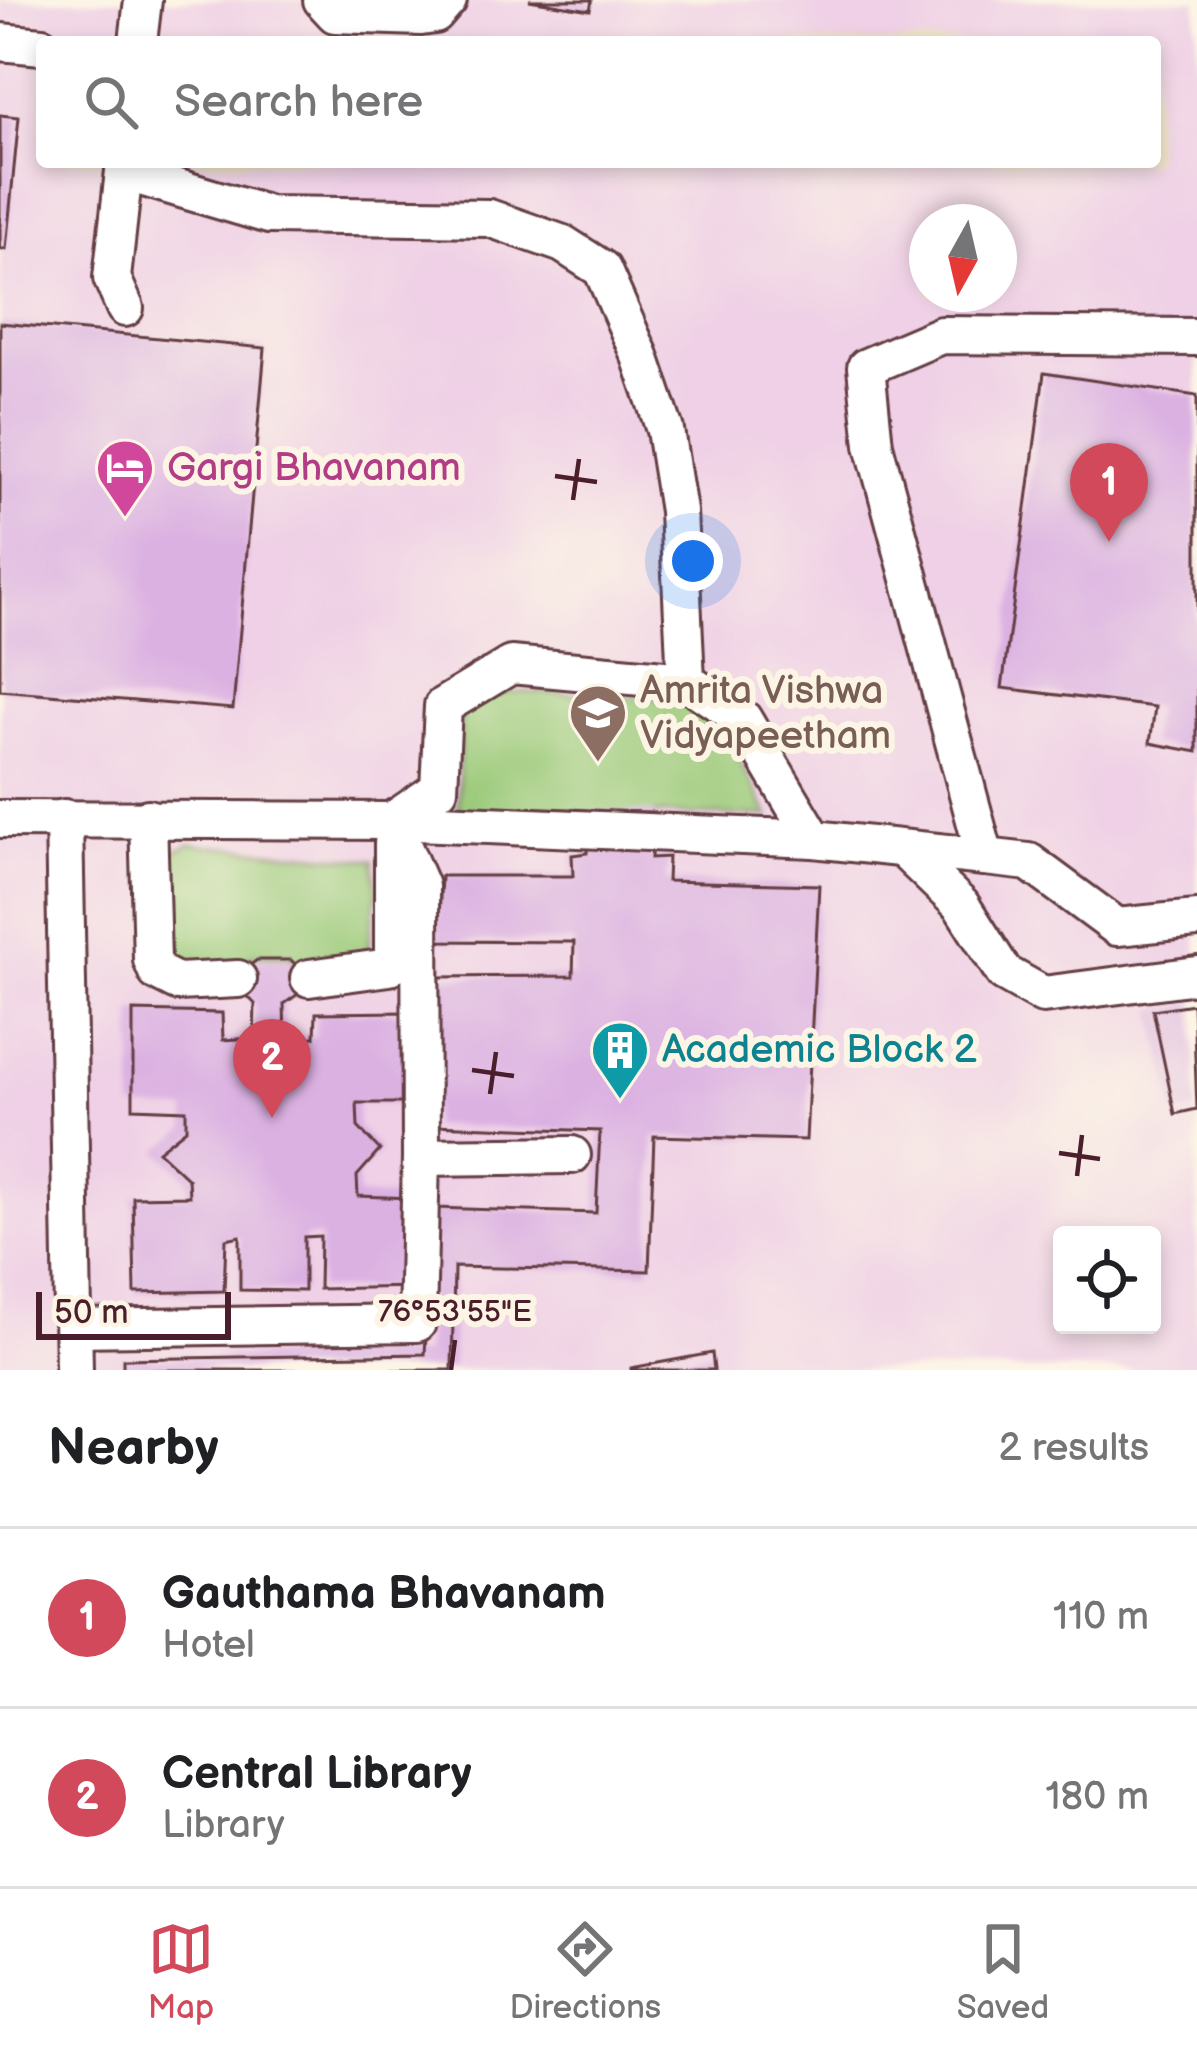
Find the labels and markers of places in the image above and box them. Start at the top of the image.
hotel icon: Gargi Bhavanam [94,437,156,519]
pin: 1 [1070,443,1148,542]
place label: Gargi Bhavanam [167,445,461,492]
place label: Amrita Vishwa Vidyapeetham [640,668,891,760]
school or university icon: Amrita Vishwa Vidyapeetham [567,682,629,764]
pin: 2 [233,1019,311,1118]
building icon: Academic Block 2 [589,1019,651,1101]
place label: Academic Block 2 [662,1027,977,1074]

